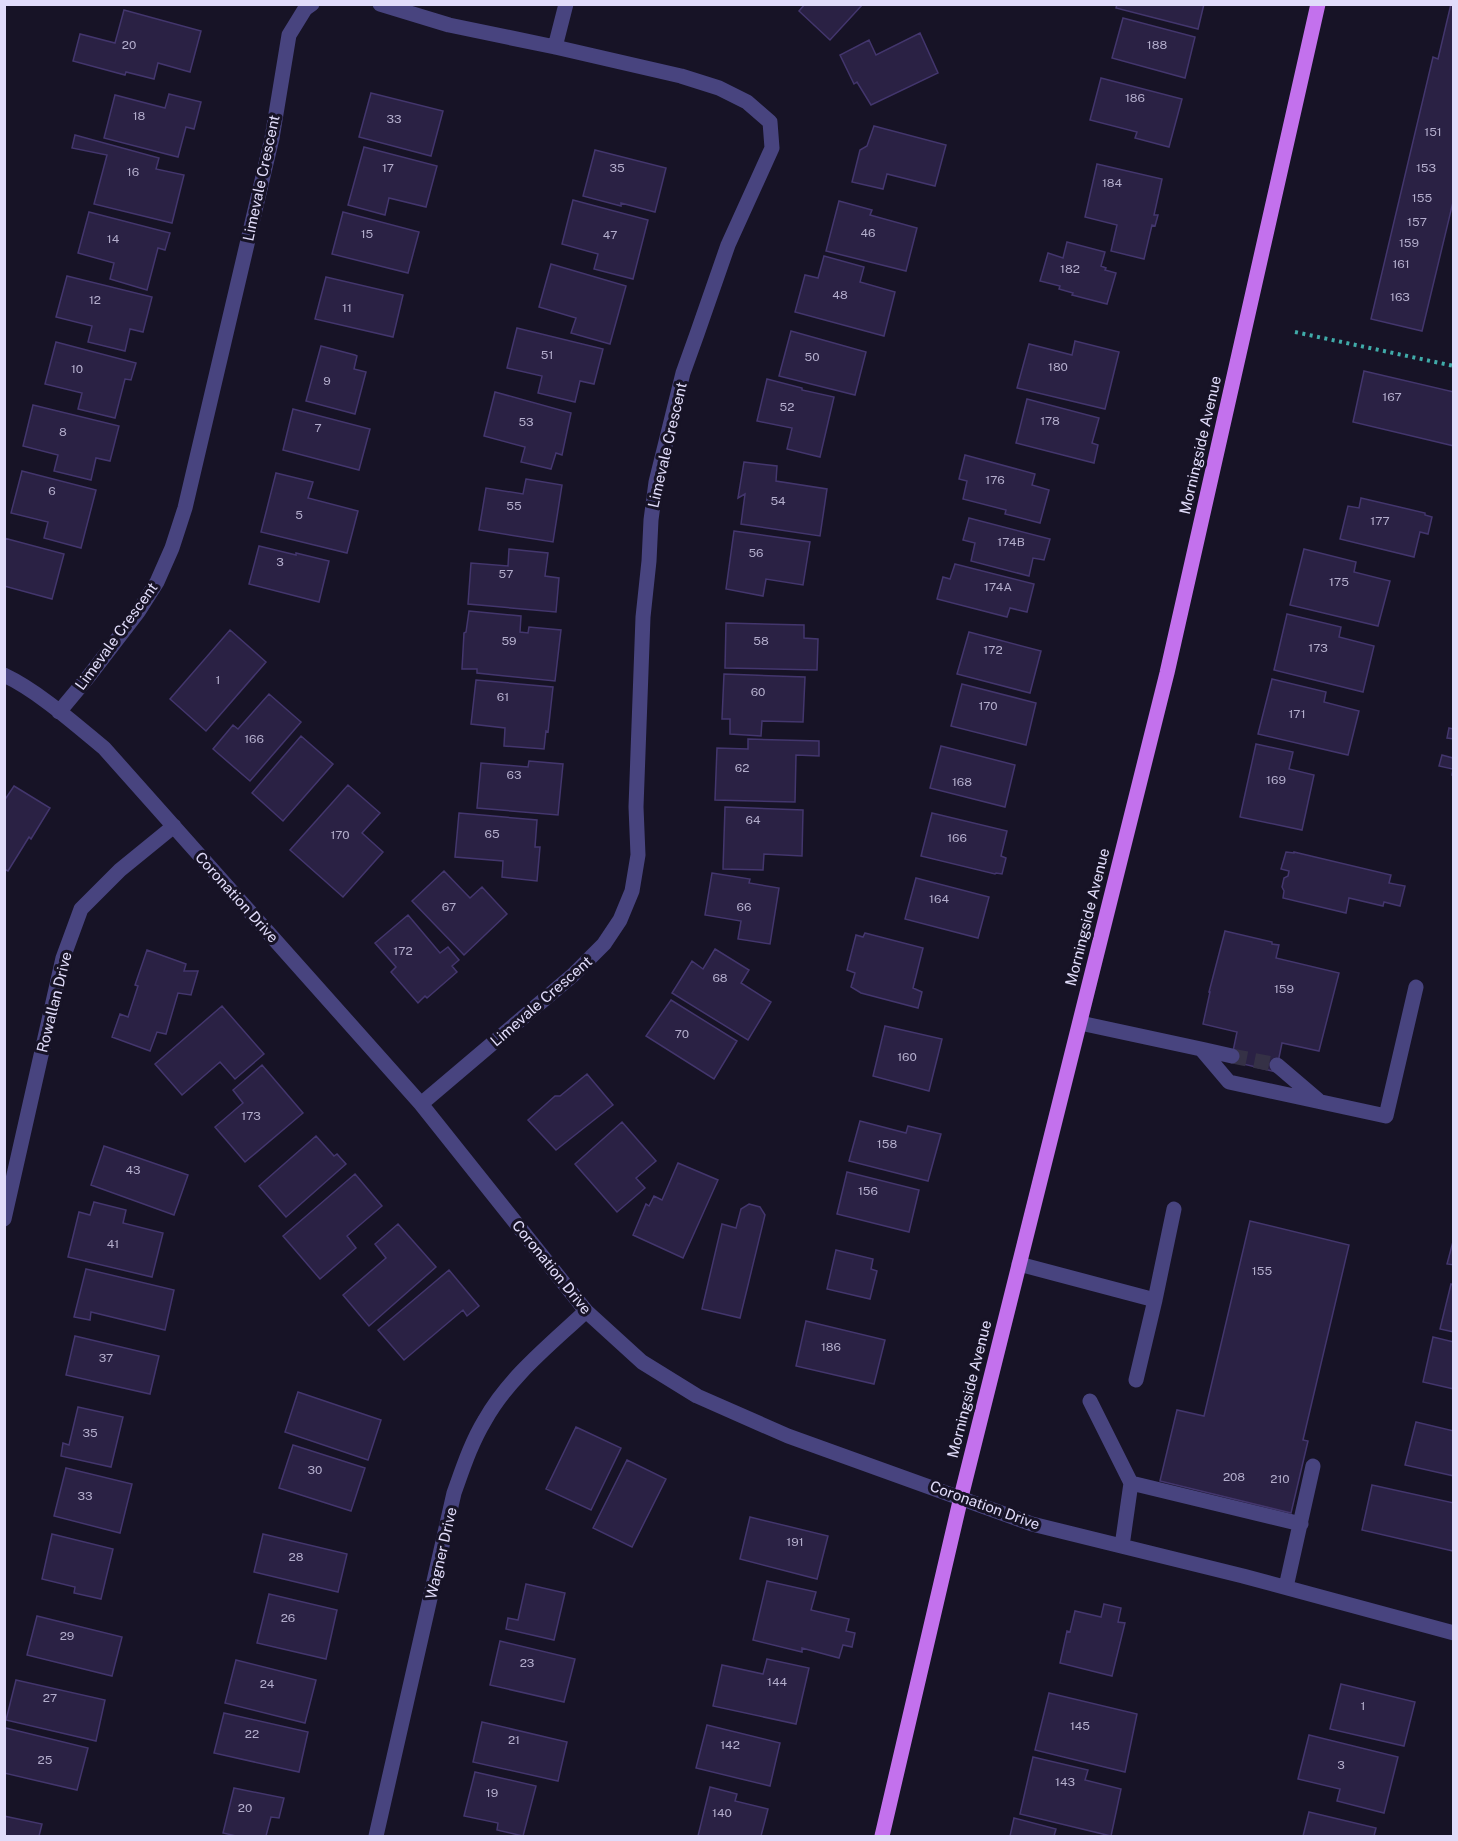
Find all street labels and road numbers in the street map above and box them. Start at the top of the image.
street label: Limevale Crescent [239,113,283,243]
street label: Morningside Avenue [1176,374,1224,516]
street label: Limevale Crescent [644,380,690,510]
street label: Limevale Crescent [71,579,161,693]
street label: Morningside Avenue [1062,846,1112,988]
street label: Coronation Drive [192,848,282,946]
street label: Rowallan Drive [33,950,75,1054]
street label: Limevale Crescent [487,952,595,1050]
street label: Coronation Drive [509,1217,595,1317]
street label: Morningside Avenue [944,1318,994,1460]
street label: Coronation Drive [928,1477,1042,1533]
street label: Wagner Drive [422,1505,460,1601]

